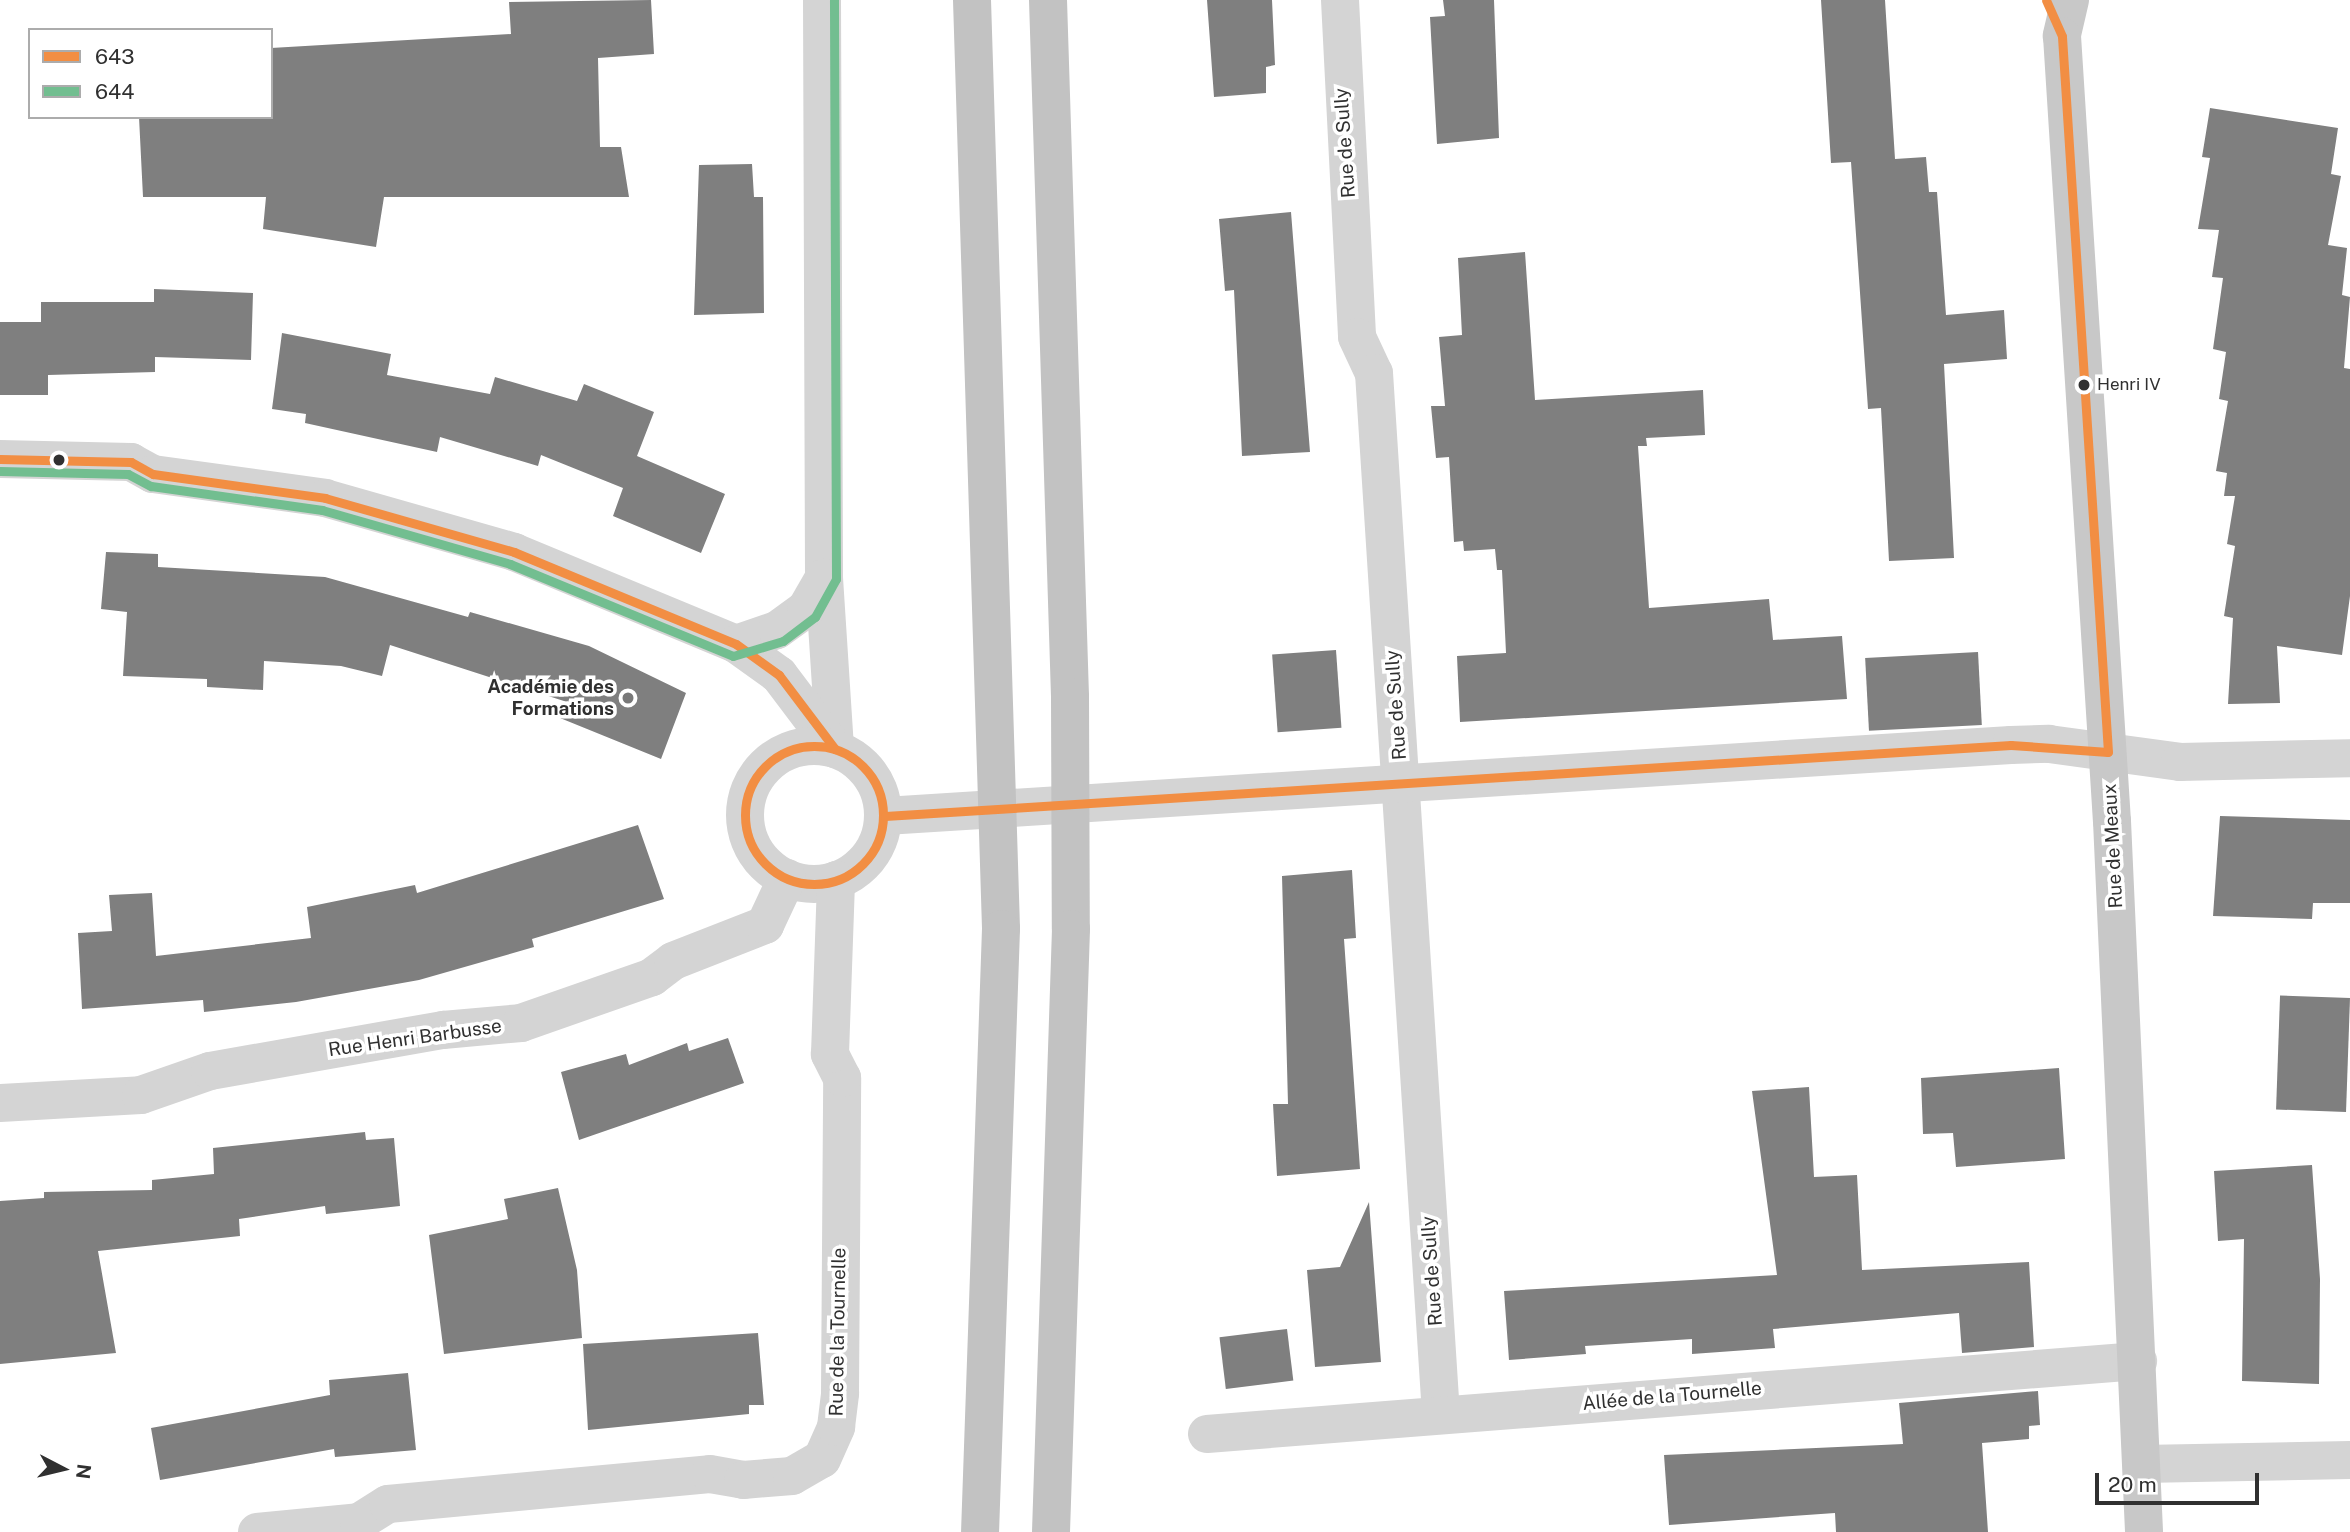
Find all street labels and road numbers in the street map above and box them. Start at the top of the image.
street label: Rue de Sully [1330,87,1360,199]
street label: Rue de Sully [1381,649,1411,761]
street label: Rue de Meaux [2098,783,2128,909]
street label: Rue Henri Barbusse [327,1015,503,1061]
street label: Rue de Sully [1417,1215,1447,1327]
street label: Rue de la Tournelle [825,1247,851,1417]
street label: Allée de la Tournelle [1581,1377,1763,1415]

